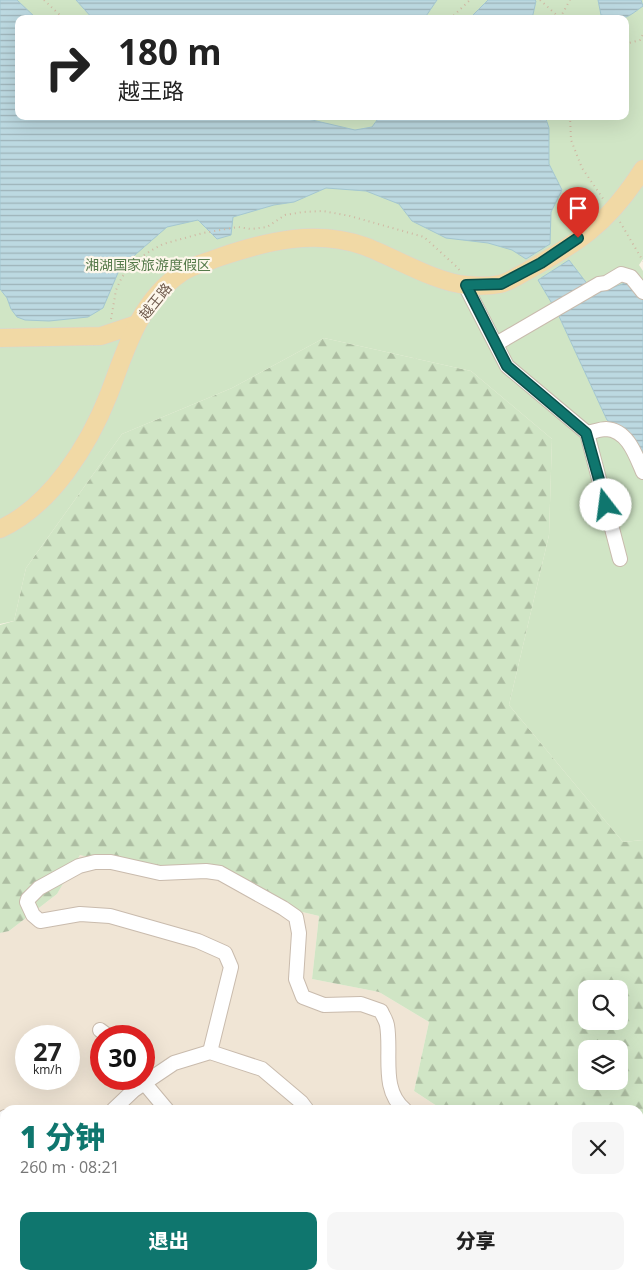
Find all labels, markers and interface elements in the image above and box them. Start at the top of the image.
text: 180 m [118,28,222,75]
icon: right [35,35,100,100]
text: 越王路 [118,75,184,105]
pin [557,187,599,238]
icon: arrive [564,194,592,222]
park label: 湘湖国家旅游度假区 [85,255,211,274]
street label: 越王路 [134,279,176,323]
position arrow [579,478,631,530]
map controls [578,980,628,1090]
button: search [578,980,628,1030]
speed limit sign: 30 [90,1025,155,1090]
text: 27 [33,1034,62,1068]
button: layers [578,1040,628,1090]
text: km/h [33,1061,62,1078]
text: 1 分钟 [20,1116,105,1157]
button: close [572,1122,624,1174]
text: 260 m · 08:21 [20,1156,120,1178]
button: 退出 [20,1212,317,1270]
button: 分享 [327,1212,624,1270]

